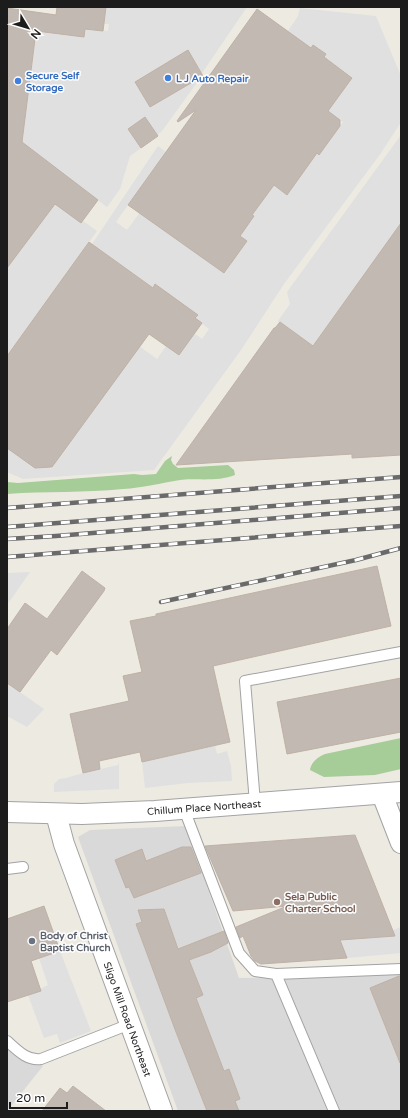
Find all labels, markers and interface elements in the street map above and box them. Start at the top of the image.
north arrow [8,8,48,48]
text: N [28,26,43,41]
place label: Secure Self Storage [26,70,79,94]
marker: L J Auto Repair [163,73,173,83]
place label: L J Auto Repair [176,73,249,85]
marker: Secure Self Storage [13,76,23,86]
street label: Chillum Place Northeast [147,798,262,818]
place label: Sela Public Charter School [285,891,356,915]
marker: Sela Public Charter School [272,897,282,907]
place label: Body of Christ Baptist Church [40,930,111,954]
marker: Body of Christ Baptist Church [27,936,37,946]
street label: Sligo Mill Road Northeast [101,960,153,1078]
scale bar [10,1084,67,1110]
text: 20 m [16,1091,45,1105]

